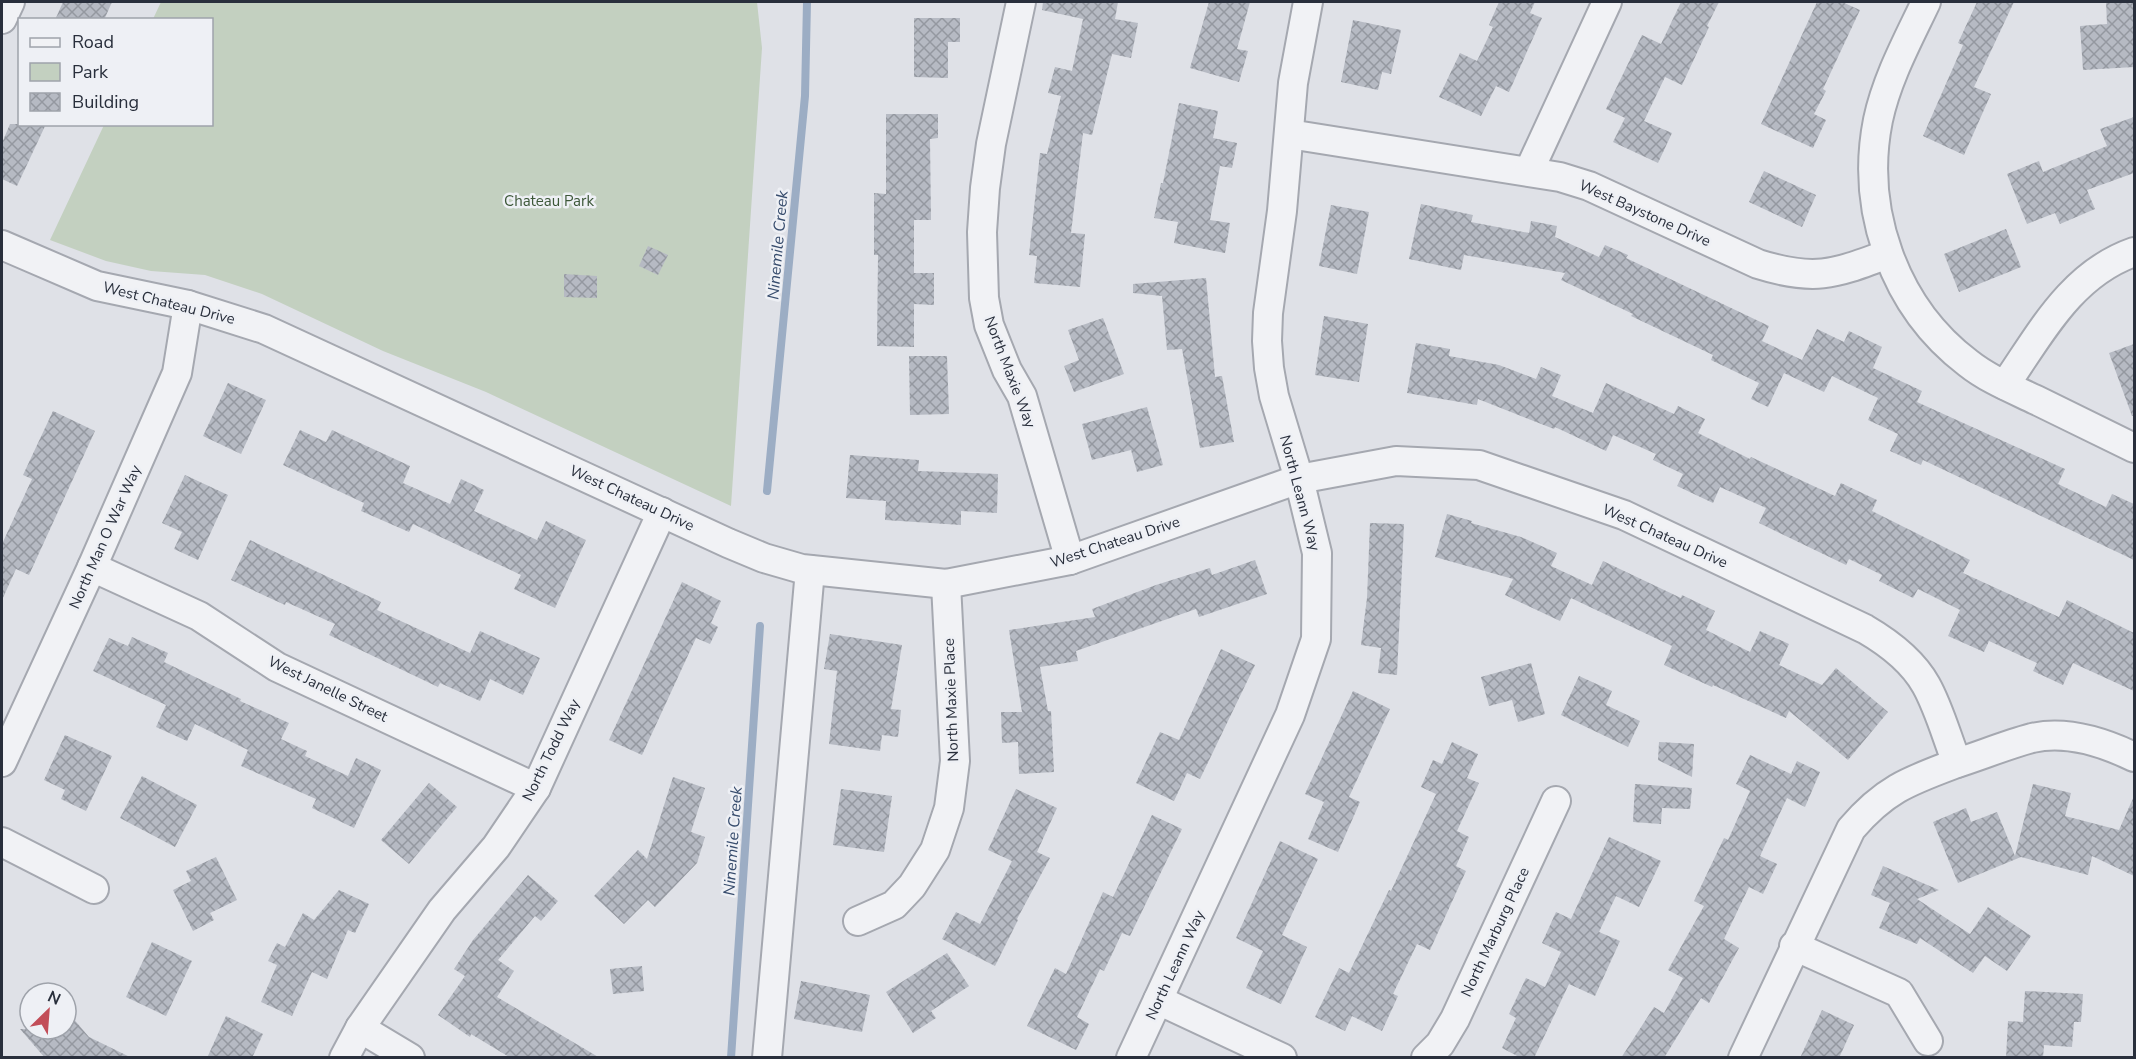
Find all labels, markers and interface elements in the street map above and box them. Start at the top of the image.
legend [18,18,213,126]
text: Road [72,30,114,54]
text: Park [72,60,109,84]
text: Building [72,90,139,114]
street label: West Baystone Drive [1576,175,1714,251]
water label: Ninemile Creek [762,189,794,300]
park label: Chateau Park [504,191,594,211]
street label: West Chateau Drive [101,277,237,329]
street label: North Maxie Way [980,313,1041,431]
street label: North Leann Way [1275,433,1325,553]
street label: West Chateau Drive [566,460,698,536]
street label: North Man O War Way [64,462,146,612]
street label: West Chateau Drive [1599,499,1731,573]
street label: West Chateau Drive [1048,512,1182,572]
street label: North Maxie Place [939,638,963,762]
street label: West Janelle Street [265,651,392,727]
street label: North Todd Way [518,695,585,805]
water label: Ninemile Creek [718,785,748,896]
street label: North Marburg Place [1456,864,1534,1000]
street label: North Leann Way [1141,907,1209,1023]
north arrow [18,981,78,1041]
text: N [44,986,64,1011]

